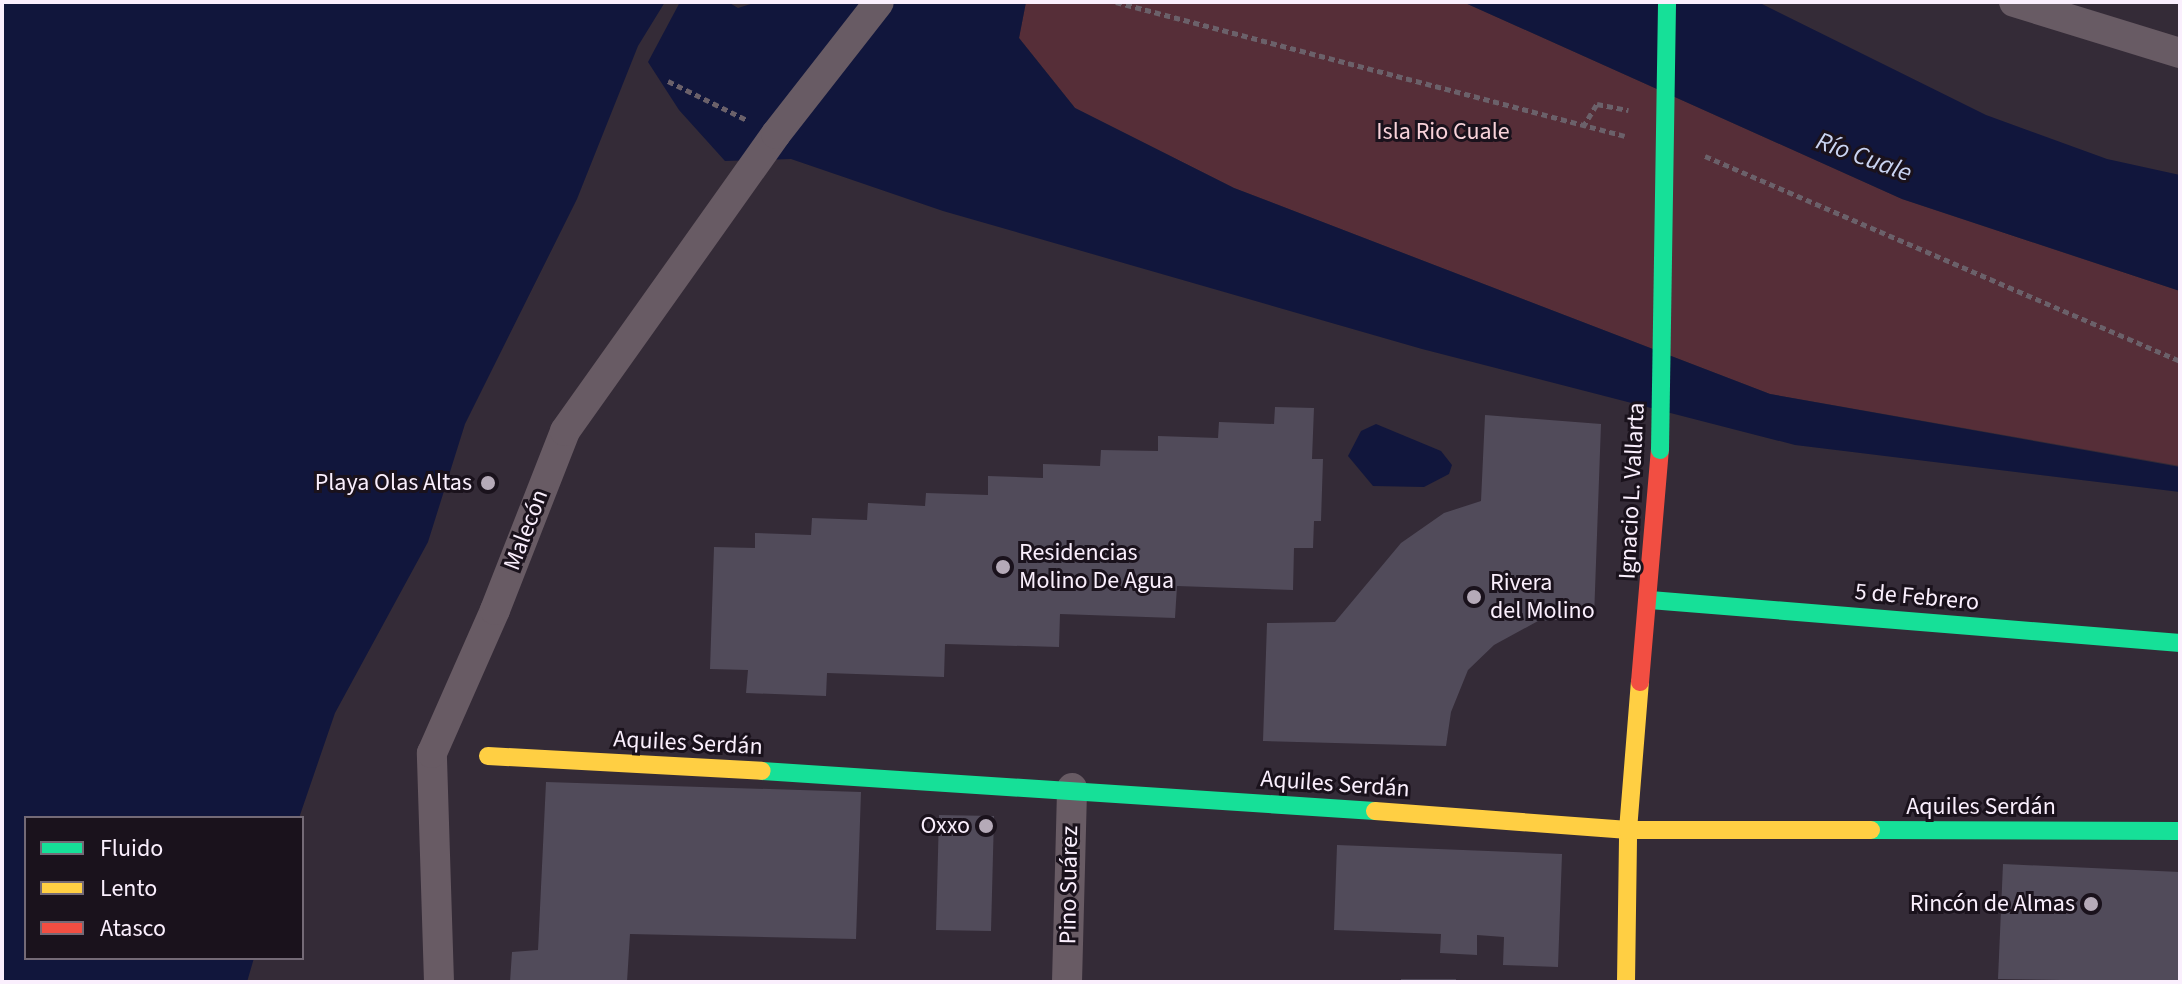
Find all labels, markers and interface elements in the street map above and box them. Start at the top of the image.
park label: Isla Rio Cuale [1376,118,1510,146]
water label: Río Cuale [1812,125,1916,189]
street label: Ignacio L. Vallarta [1613,402,1651,580]
place label: Playa Olas Altas [315,469,472,497]
marker: Playa Olas Altas [479,474,497,492]
street label: Malecón [497,486,555,574]
place label: Residencias Molino De Agua [1019,539,1174,595]
marker: Residencias Molino De Agua [994,558,1012,576]
place label: Rivera del Molino [1490,569,1595,625]
street label: 5 de Febrero [1854,577,1980,617]
marker: Rivera del Molino [1465,588,1483,606]
street label: Aquiles Serdán [613,725,763,761]
street label: Aquiles Serdán [1259,764,1411,804]
street label: Aquiles Serdán [1906,793,2056,821]
place label: Oxxo [920,812,970,840]
legend [24,816,304,960]
marker: Oxxo [977,817,995,835]
street label: Pino Suárez [1054,825,1084,945]
text: Fluido [100,831,163,866]
text: Lento [100,871,157,906]
place label: Rincón de Almas [1910,890,2075,918]
marker: Rincón de Almas [2082,895,2100,913]
text: Atasco [100,911,166,946]

